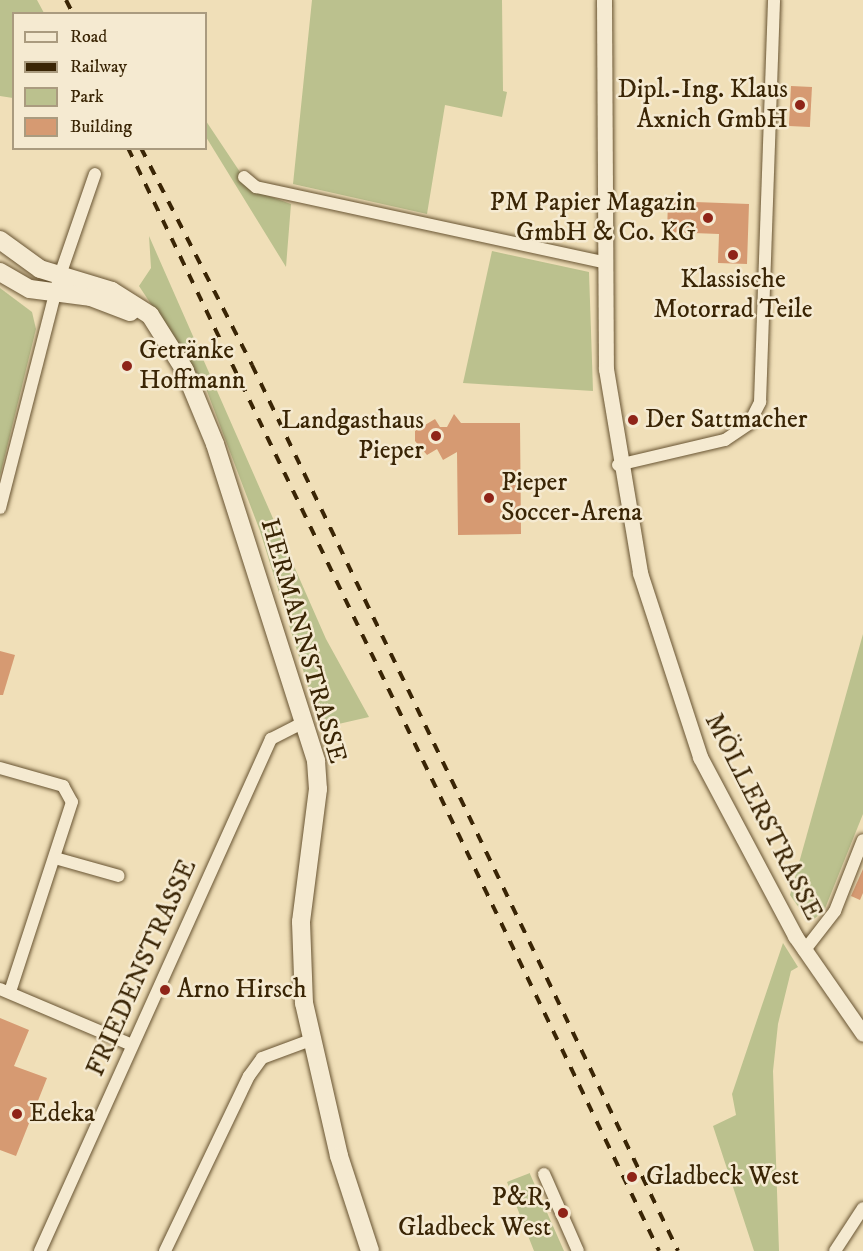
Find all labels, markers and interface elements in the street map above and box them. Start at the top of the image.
legend [12,12,207,150]
text: Road [70,26,107,48]
text: Railway [70,56,127,78]
place label: Dipl.-Ing. Klaus Axnich GmbH [617,74,788,136]
text: Park [70,86,104,108]
marker: Dipl.-Ing. Klaus Axnich GmbH [793,98,807,112]
text: Building [70,116,132,138]
place label: PM Papier Magazin GmbH & Co. KG [490,187,696,249]
marker: PM Papier Magazin GmbH & Co. KG [701,211,715,225]
marker: Klassische Motorrad Teile [726,248,740,262]
place label: Klassische Motorrad Teile [654,264,812,326]
place label: Getränke Hoffmann [139,335,245,396]
marker: Getränke Hoffmann [120,359,134,373]
place label: Der Sattmacher [645,404,807,436]
place label: Landgasthaus Pieper [281,405,424,466]
marker: Der Sattmacher [626,413,640,427]
marker: Landgasthaus Pieper [429,429,443,443]
place label: Pieper Soccer-Arena [501,467,642,528]
marker: Pieper Soccer-Arena [482,491,496,505]
street label: HERMANNSTRASSE [253,515,353,767]
street label: MÖLLERSTRASSE [697,708,829,926]
street label: FRIEDENSTRASSE [80,855,204,1081]
place label: Arno Hirsch [177,974,307,1006]
marker: Arno Hirsch [158,983,172,997]
place label: Edeka [29,1098,95,1130]
marker: Edeka [10,1107,24,1121]
place label: Gladbeck West [646,1161,799,1193]
marker: Gladbeck West [623,1168,641,1186]
place label: P&R, Gladbeck West [398,1182,551,1244]
marker: P&R, Gladbeck West [556,1206,570,1220]

